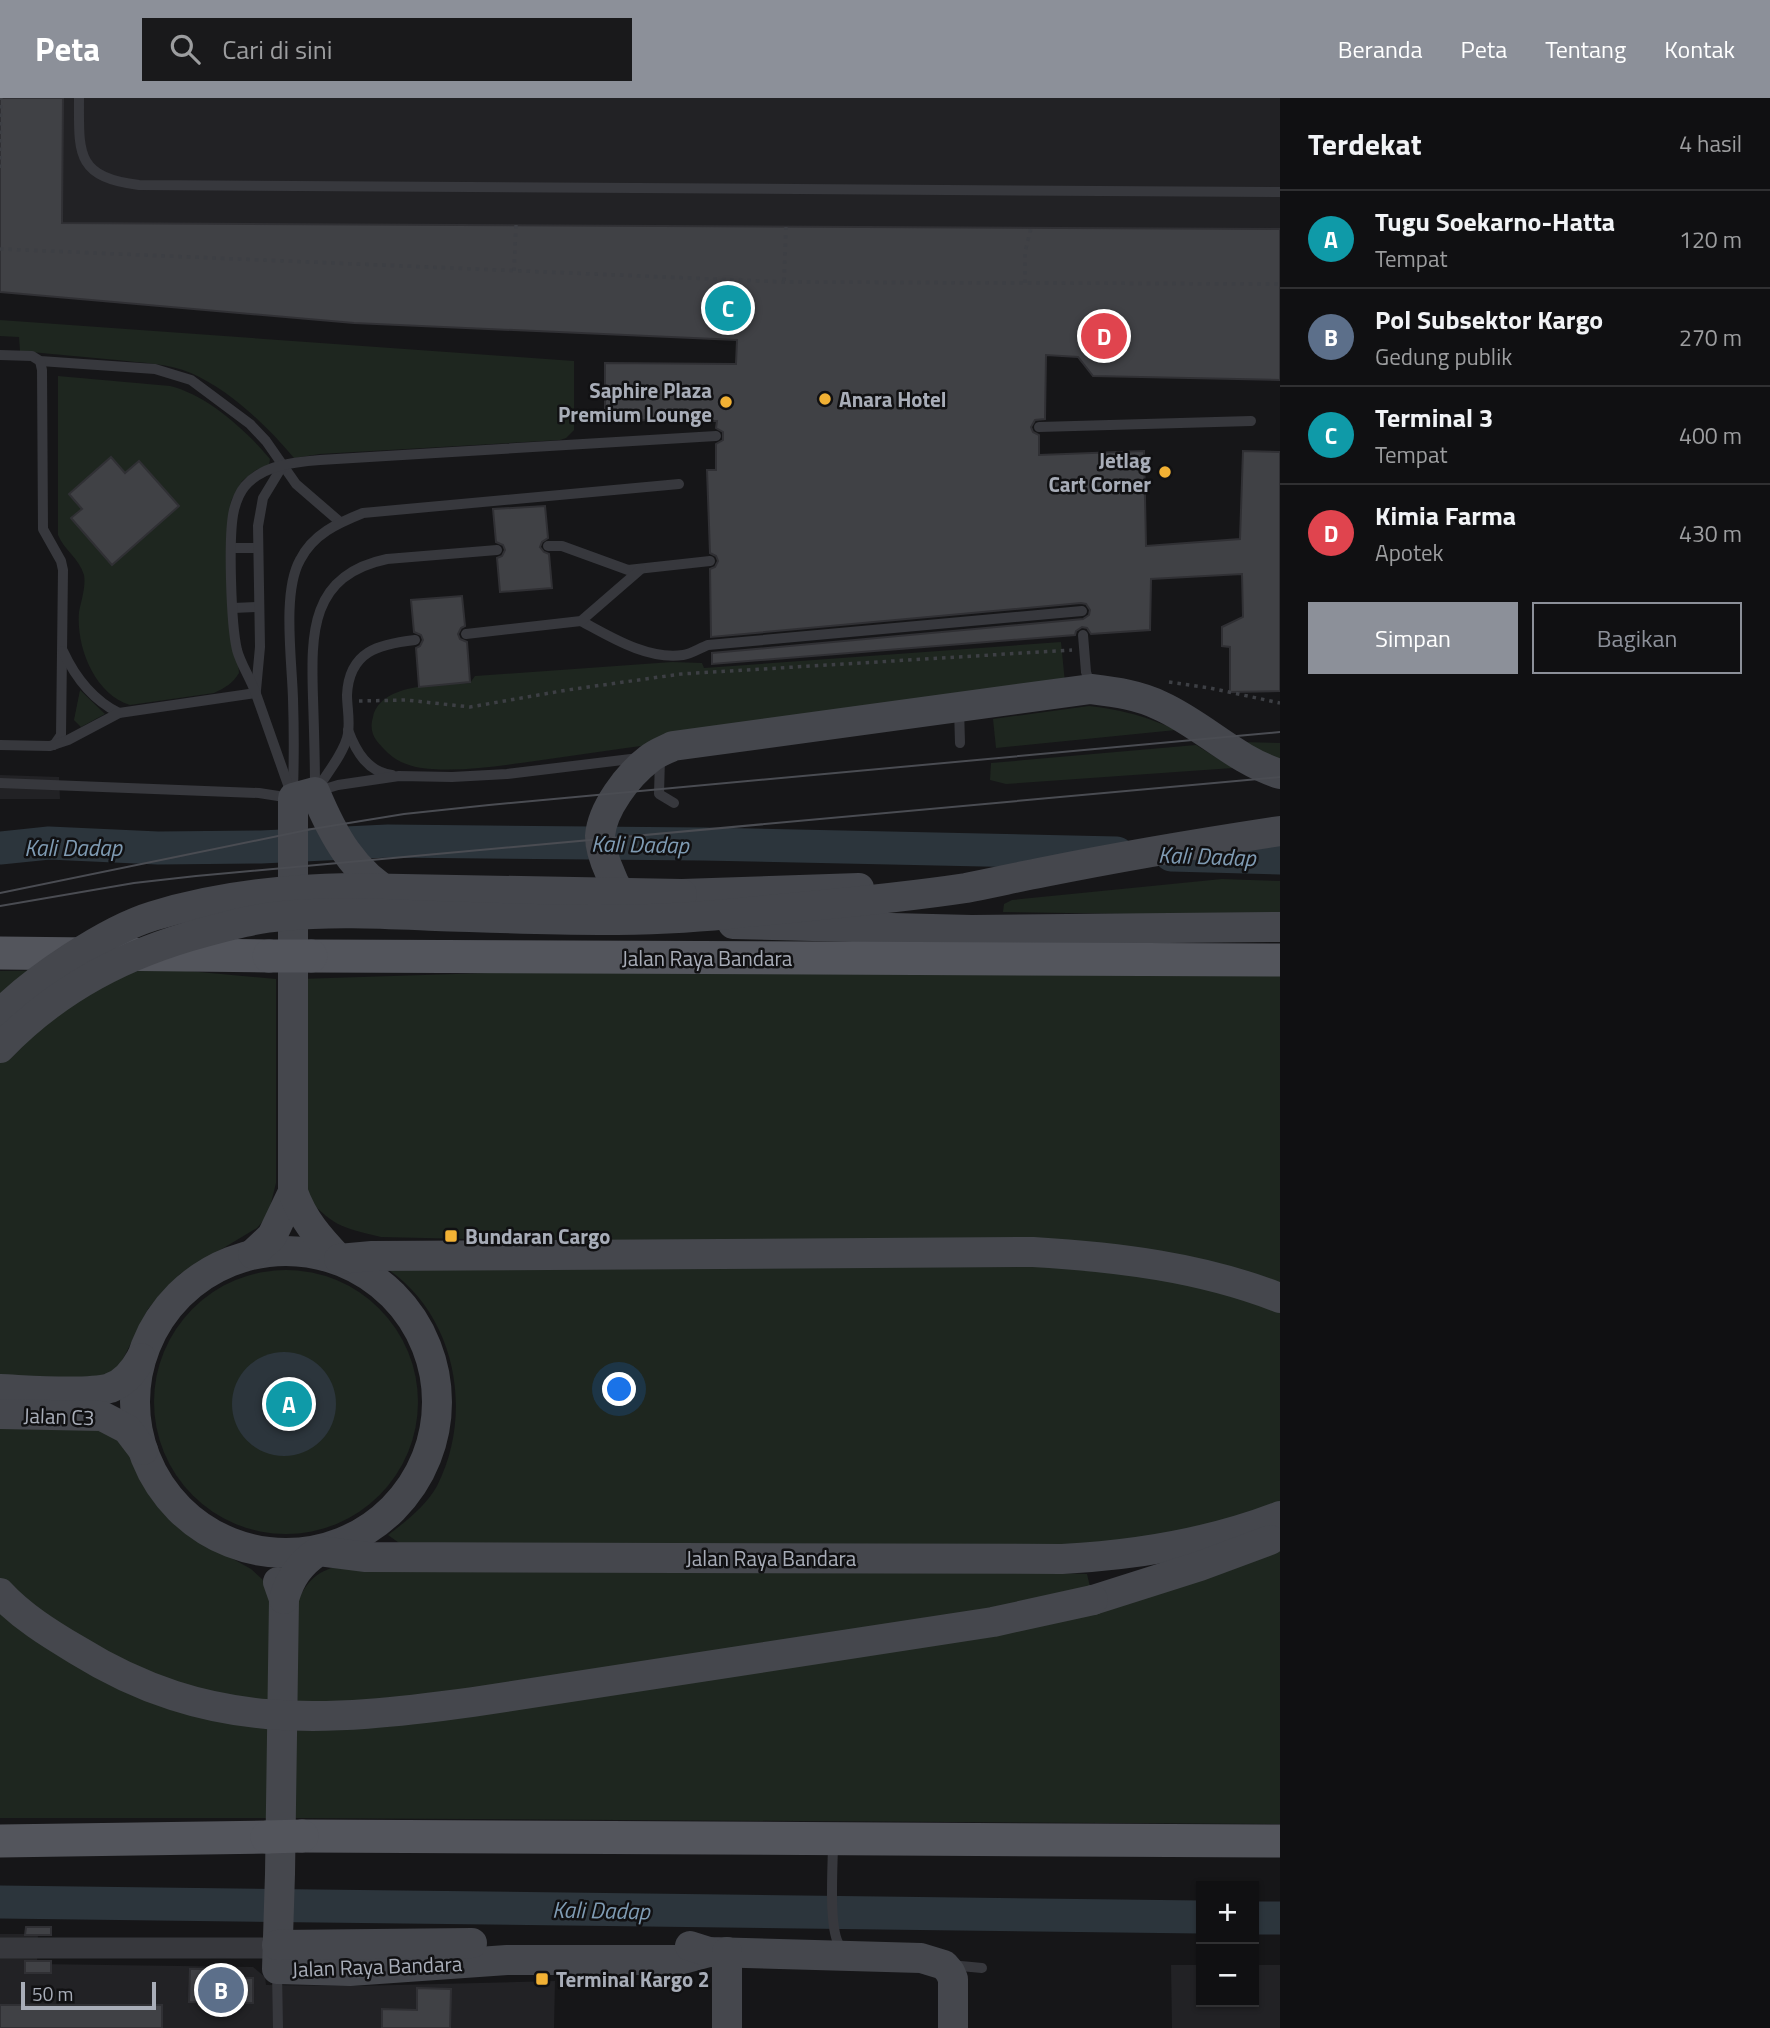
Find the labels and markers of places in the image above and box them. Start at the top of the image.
pin: C [705,282,751,334]
pin: D [1081,310,1127,362]
place label: Saphire Plaza Premium Lounge [558,374,712,430]
place label: Anara Hotel [839,383,946,415]
marker: Anara Hotel [817,391,833,407]
marker: Saphire Plaza Premium Lounge [718,394,734,410]
place label: Jetlag Cart Corner [1048,444,1151,500]
marker: Jetlag Cart Corner [1157,464,1173,480]
place label: Bundaran Cargo [465,1220,610,1252]
marker: Bundaran Cargo [443,1228,459,1244]
pin: A [266,1378,312,1430]
place label: Terminal Kargo 2 [556,1963,709,1995]
pin: B [198,1964,244,2016]
marker: Terminal Kargo 2 [534,1971,550,1987]

